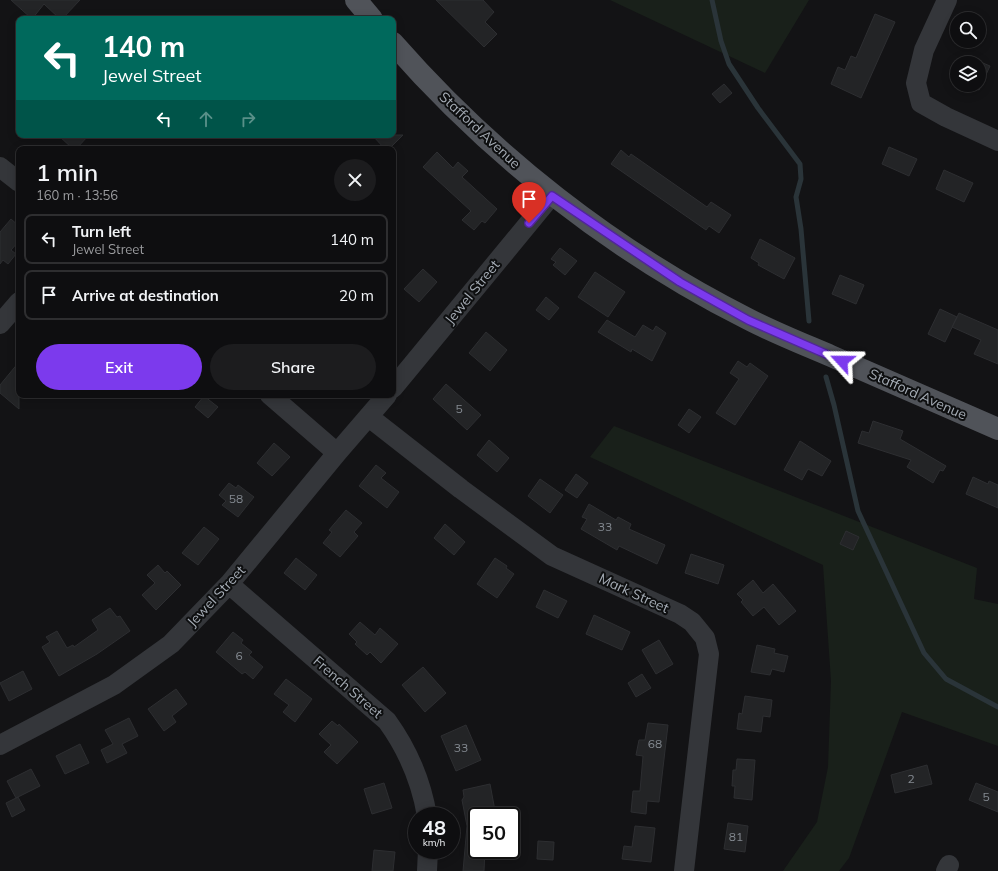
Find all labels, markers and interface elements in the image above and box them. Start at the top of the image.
map controls [950,12,986,92]
button: search [950,12,986,48]
text: 140 m [102,29,185,64]
icon: left [36,32,88,84]
button: layers [950,56,986,92]
text: Jewel Street [102,64,202,87]
street label: Stafford Avenue [436,88,524,172]
icon: left [153,108,175,130]
icon: ahead [195,108,217,130]
icon: right [237,108,259,130]
text: 1 min [36,157,98,187]
button: close [334,159,376,201]
pin [512,182,546,223]
text: 160 m · 13:56 [36,187,118,203]
icon: arrive [518,188,540,210]
text: Turn left [72,222,131,241]
icon: left [38,228,60,250]
text: 140 m [330,230,374,249]
text: Jewel Street [72,241,144,257]
street label: Jewel Street [441,256,503,328]
icon: arrive [38,284,60,306]
text: Arrive at destination [72,286,219,305]
text: 20 m [339,286,374,305]
position arrow [821,340,863,382]
button: Exit [36,344,202,390]
button: Share [210,344,376,390]
street label: Stafford Avenue [866,364,970,424]
house number: 5 [455,401,463,416]
house number: 58 [229,491,243,506]
house number: 33 [598,519,612,534]
street label: Jewel Street [183,561,249,630]
street label: Mark Street [596,569,672,617]
house number: 6 [235,648,243,663]
street label: French Street [310,652,386,722]
house number: 68 [648,736,662,751]
house number: 33 [454,740,468,755]
house number: 2 [907,771,915,786]
house number: 5 [982,789,990,804]
speed limit sign: 50 [468,807,520,859]
text: 48 [422,815,446,840]
house number: 81 [729,829,743,844]
text: km/h [423,836,445,849]

